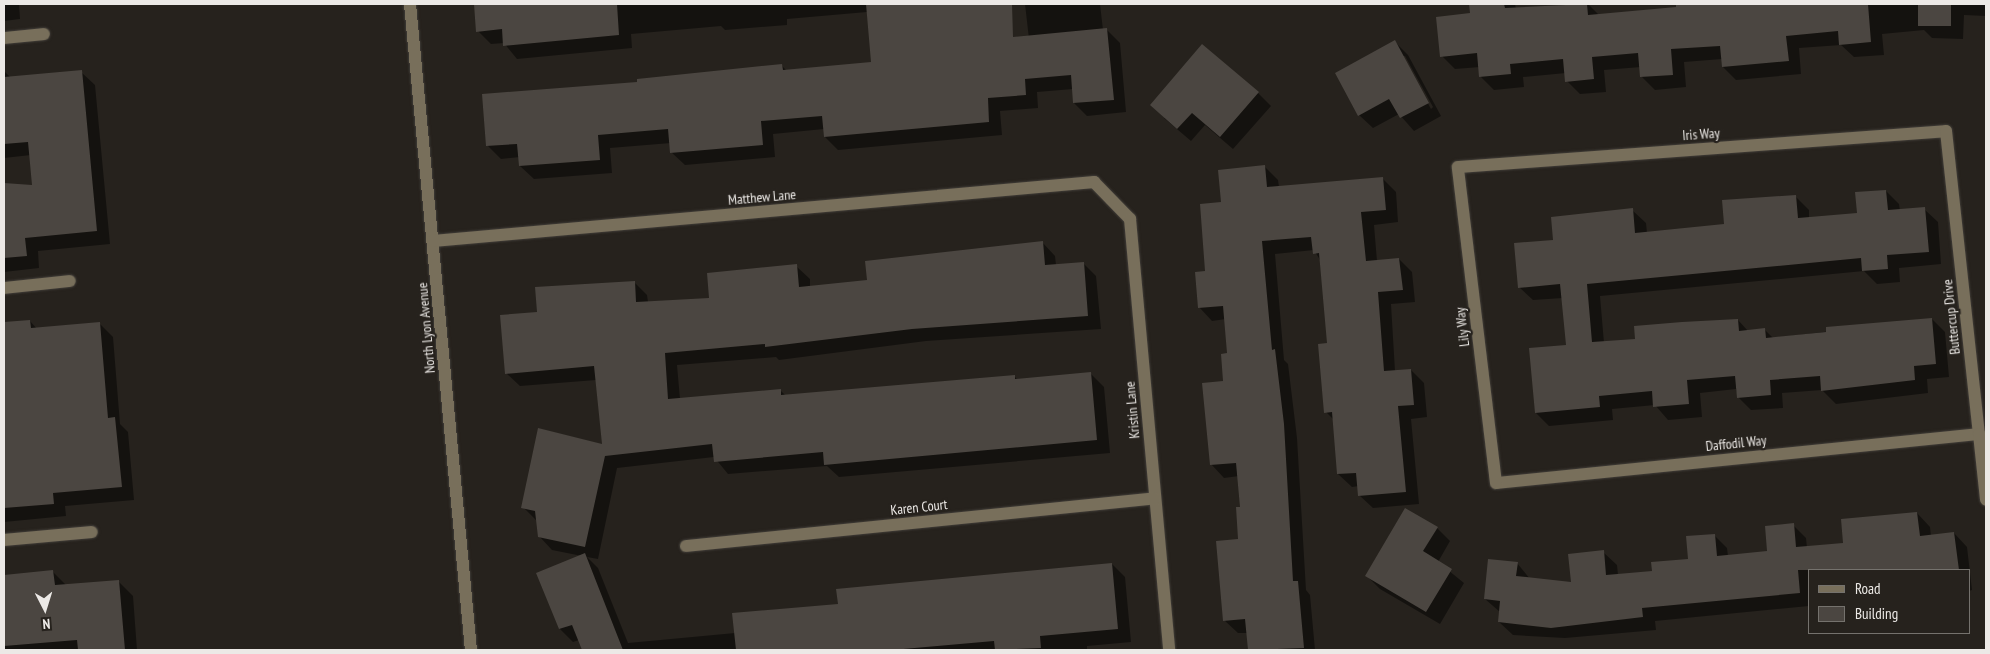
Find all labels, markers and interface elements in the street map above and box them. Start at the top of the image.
street label: Iris Way [1682,124,1720,144]
street label: Matthew Lane [727,186,797,208]
street label: Buttercup Drive [1939,279,1963,355]
street label: North Lyon Avenue [414,282,438,374]
street label: Lily Way [1451,306,1473,348]
street label: Kristin Lane [1121,381,1143,439]
street label: Daffodil Way [1705,431,1767,455]
street label: Karen Court [890,496,948,518]
legend [1808,569,1970,634]
text: Road [1855,579,1881,598]
north arrow [20,584,70,634]
text: Building [1855,604,1898,623]
text: N [42,615,51,633]

